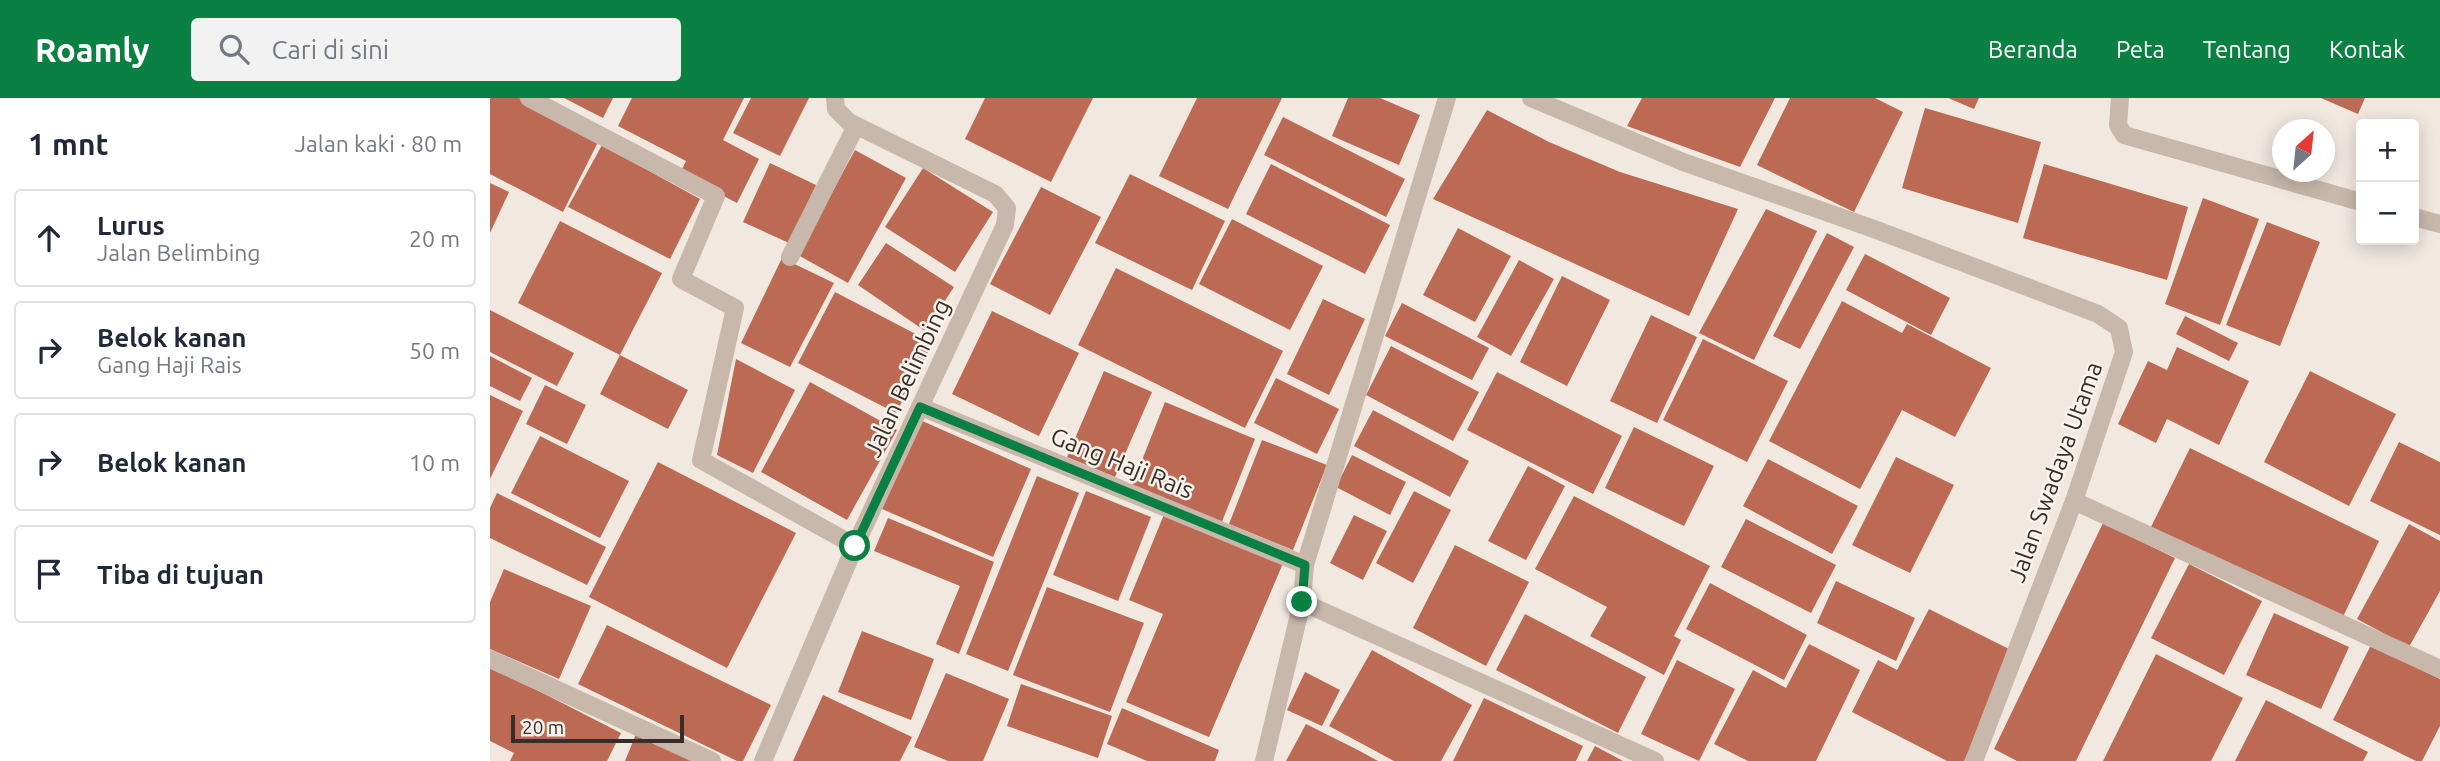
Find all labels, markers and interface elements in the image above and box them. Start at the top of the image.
search box [191,18,681,81]
icon: search [215,30,253,68]
text: Roamly [35,31,149,68]
text: Cari di sini [271,35,389,64]
text: Beranda [1988,36,2078,63]
text: Peta [2116,36,2165,63]
text: Tentang [2203,36,2291,63]
text: Kontak [2329,36,2405,63]
north arrow [2272,119,2335,182]
map controls [2356,119,2419,245]
button: + [2356,119,2419,182]
text: 1 mnt [28,127,108,161]
text: Jalan kaki · 80 m [295,131,462,156]
button: − [2356,182,2419,245]
text: Lurus [97,211,165,240]
icon: ahead [30,219,68,257]
text: 20 m [409,226,460,251]
text: Jalan Belimbing [97,240,261,265]
street label: Jalan Belimbing [859,295,955,461]
text: Belok kanan [97,323,247,352]
icon: right [30,331,68,369]
text: 50 m [409,338,460,363]
text: Gang Haji Rais [97,352,242,377]
street label: Jalan Swadaya Utama [2003,358,2107,586]
street label: Gang Haji Rais [1047,422,1197,504]
icon: right [30,443,68,481]
text: Belok kanan [97,448,247,477]
text: 10 m [409,450,460,475]
route start [839,530,870,561]
icon: arrive [30,555,68,593]
text: Tiba di tujuan [97,560,264,589]
route end [1286,586,1317,617]
scale bar [511,712,684,744]
text: 20 m [522,716,564,738]

